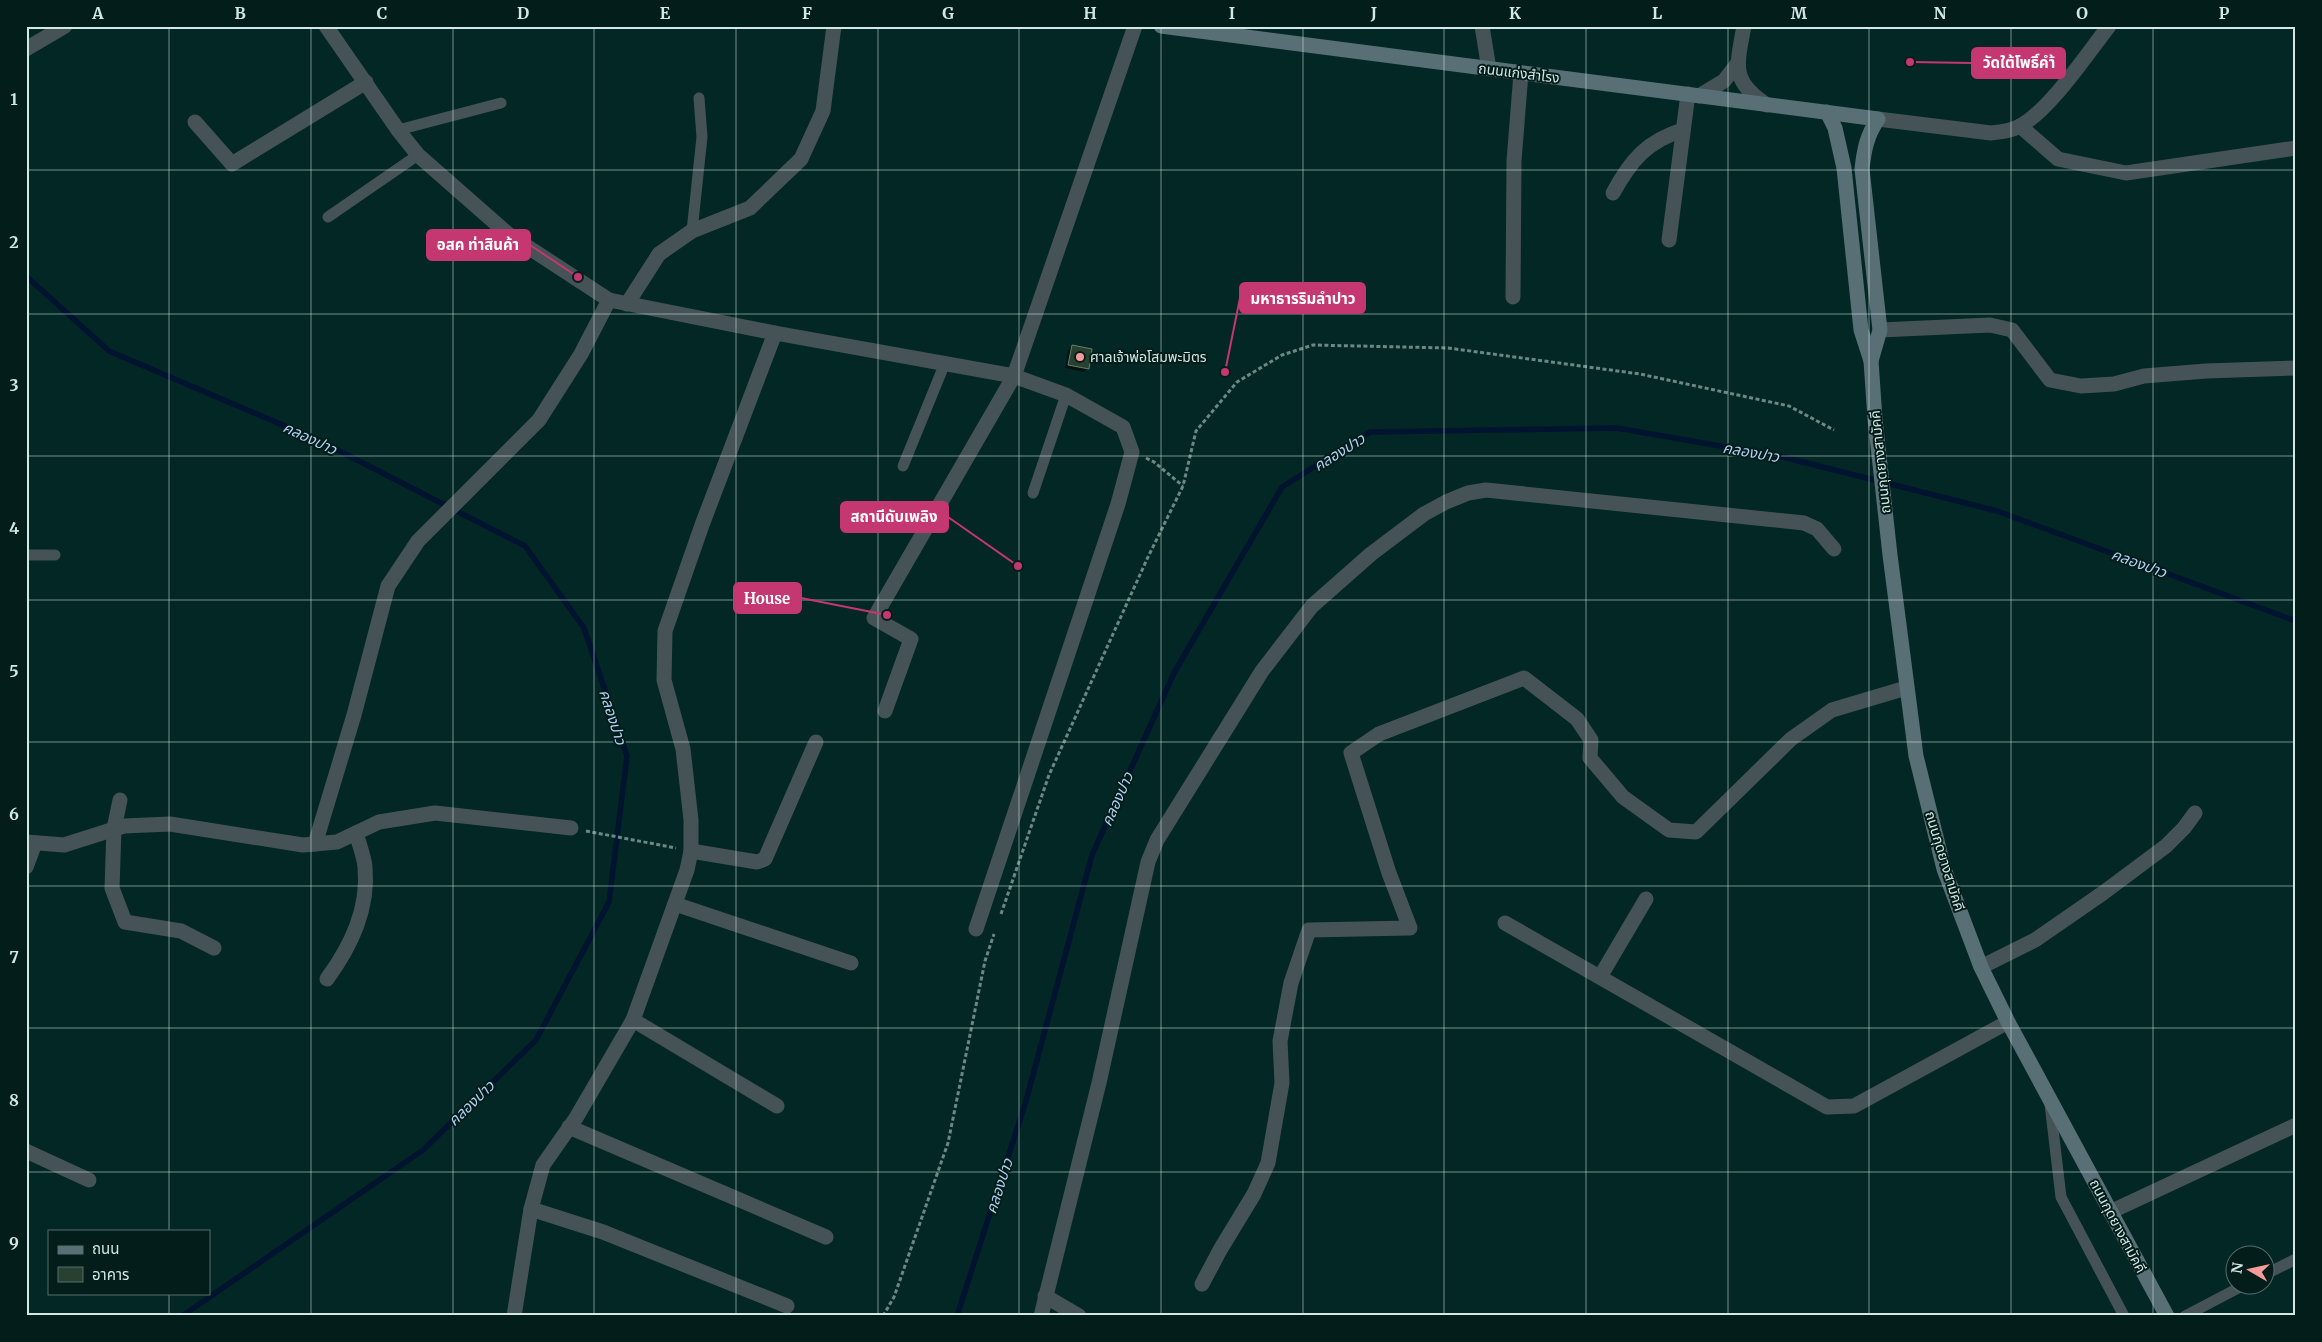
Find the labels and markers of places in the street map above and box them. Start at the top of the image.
callout: วัดใต้โพธิ์คำ้ [1972,48,2065,78]
callout: อสค ท่าสินค้า [427,230,530,260]
callout: มหาธารริมลำปาว [1240,283,1365,313]
place label: ศาลเจ้าพ่อโสมพะมิตร [1090,348,1207,366]
marker: ศาลเจ้าพ่อโสมพะมิตร [1074,351,1086,363]
callout: สถานีดับเพลิง [841,502,948,532]
callout: House [734,583,801,613]

